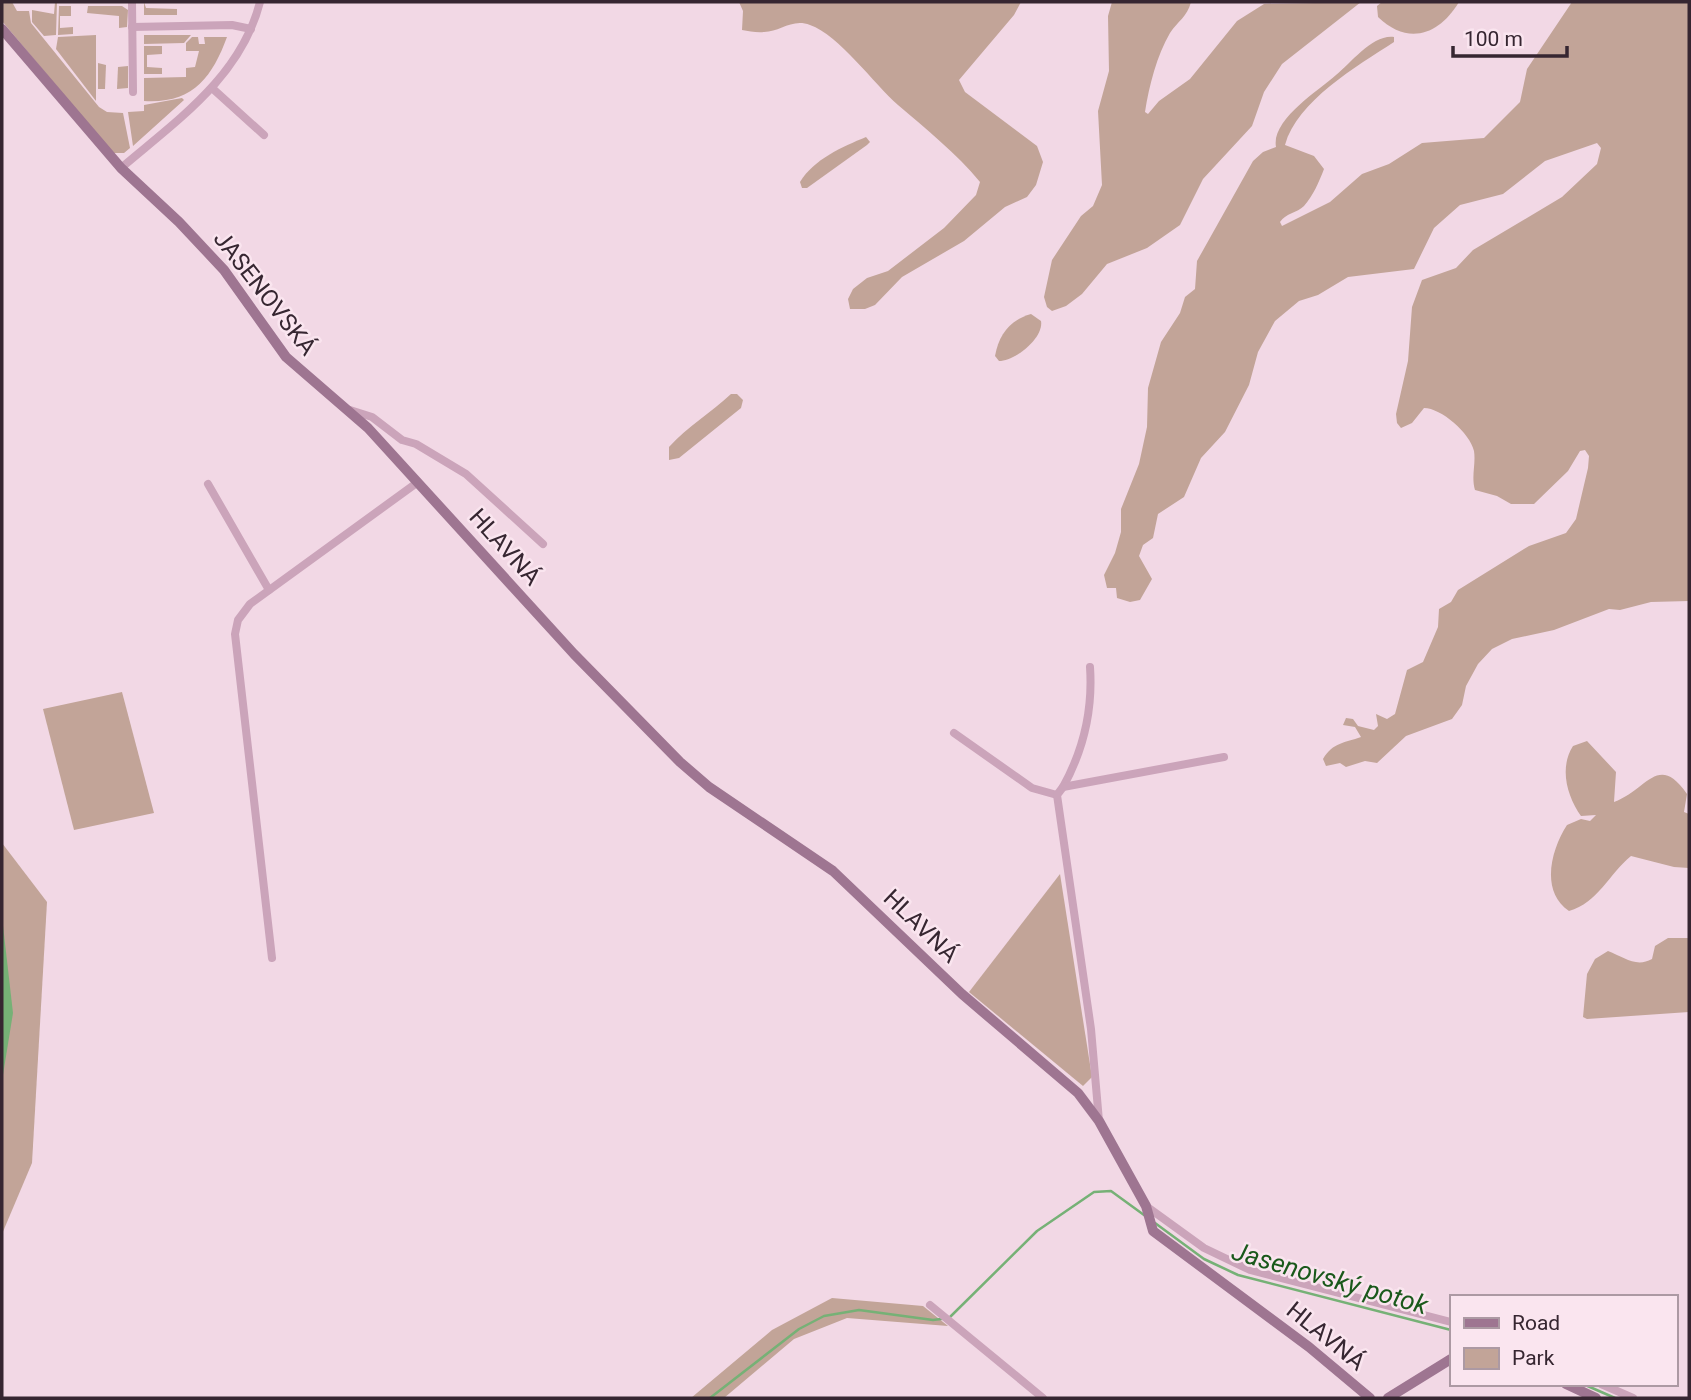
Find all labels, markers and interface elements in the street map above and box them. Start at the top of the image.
scale bar [1453,14,1567,58]
text: 100 m [1464,27,1523,51]
street label: JASENOVSKÁ [208,225,322,361]
street label: HLAVNÁ [463,503,547,591]
street label: HLAVNÁ [878,884,964,969]
water label: Jasenovský potok [1229,1236,1432,1321]
legend [1450,1295,1677,1386]
street label: HLAVNÁ [1281,1296,1371,1376]
text: Road [1512,1311,1560,1335]
text: Park [1512,1346,1555,1370]

